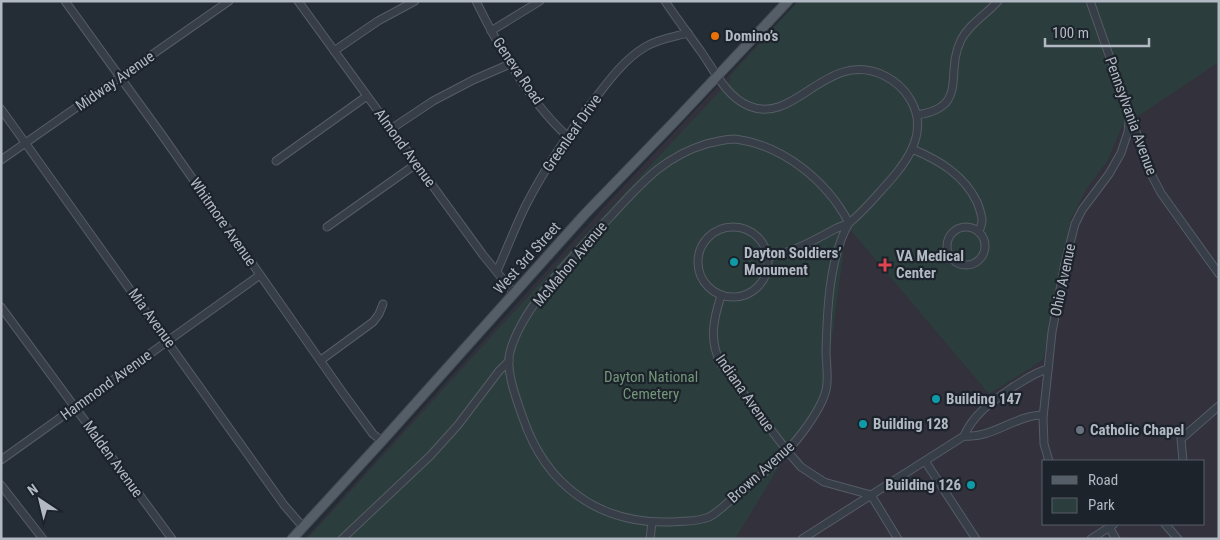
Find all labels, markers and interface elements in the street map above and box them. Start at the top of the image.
scale bar [1045,15,1149,47]
text: 100 m [1052,24,1089,42]
place label: Domino’s [725,27,779,45]
marker: Domino’s [709,30,721,42]
street label: Geneva Road [489,34,547,108]
street label: Midway Avenue [72,47,158,115]
street label: Pennsylvania Avenue [1101,55,1161,177]
street label: Greenleaf Drive [539,91,605,175]
street label: Almond Avenue [371,105,439,191]
street label: Whitmore Avenue [186,174,260,270]
street label: West 3rd Street [490,218,564,298]
street label: McMahon Avenue [529,218,611,310]
street label: Ohio Avenue [1047,242,1079,318]
place label: Dayton Soldiers’ Monument [744,244,842,279]
place label: VA Medical Center [896,247,964,282]
marker: Dayton Soldiers’ Monument [728,256,740,268]
marker: VA Medical Center [878,258,892,272]
street label: Mia Avenue [125,285,179,351]
street label: Hammond Avenue [57,346,155,424]
street label: Indiana Avenue [712,351,778,435]
park label: Dayton National Cemetery [604,368,698,403]
place label: Building 147 [946,390,1022,408]
marker: Building 147 [930,393,942,405]
place label: Building 128 [873,415,949,433]
street label: Malden Avenue [79,417,147,501]
marker: Building 128 [857,418,869,430]
place label: Catholic Chapel [1090,421,1184,439]
marker: Catholic Chapel [1074,424,1086,436]
street label: Brown Avenue [724,437,798,507]
legend [1042,460,1205,525]
text: Road [1088,471,1118,489]
north arrow [15,475,65,525]
place label: Building 126 [885,476,961,494]
marker: Building 126 [965,479,977,491]
text: N [24,480,41,498]
text: Park [1088,496,1115,514]

